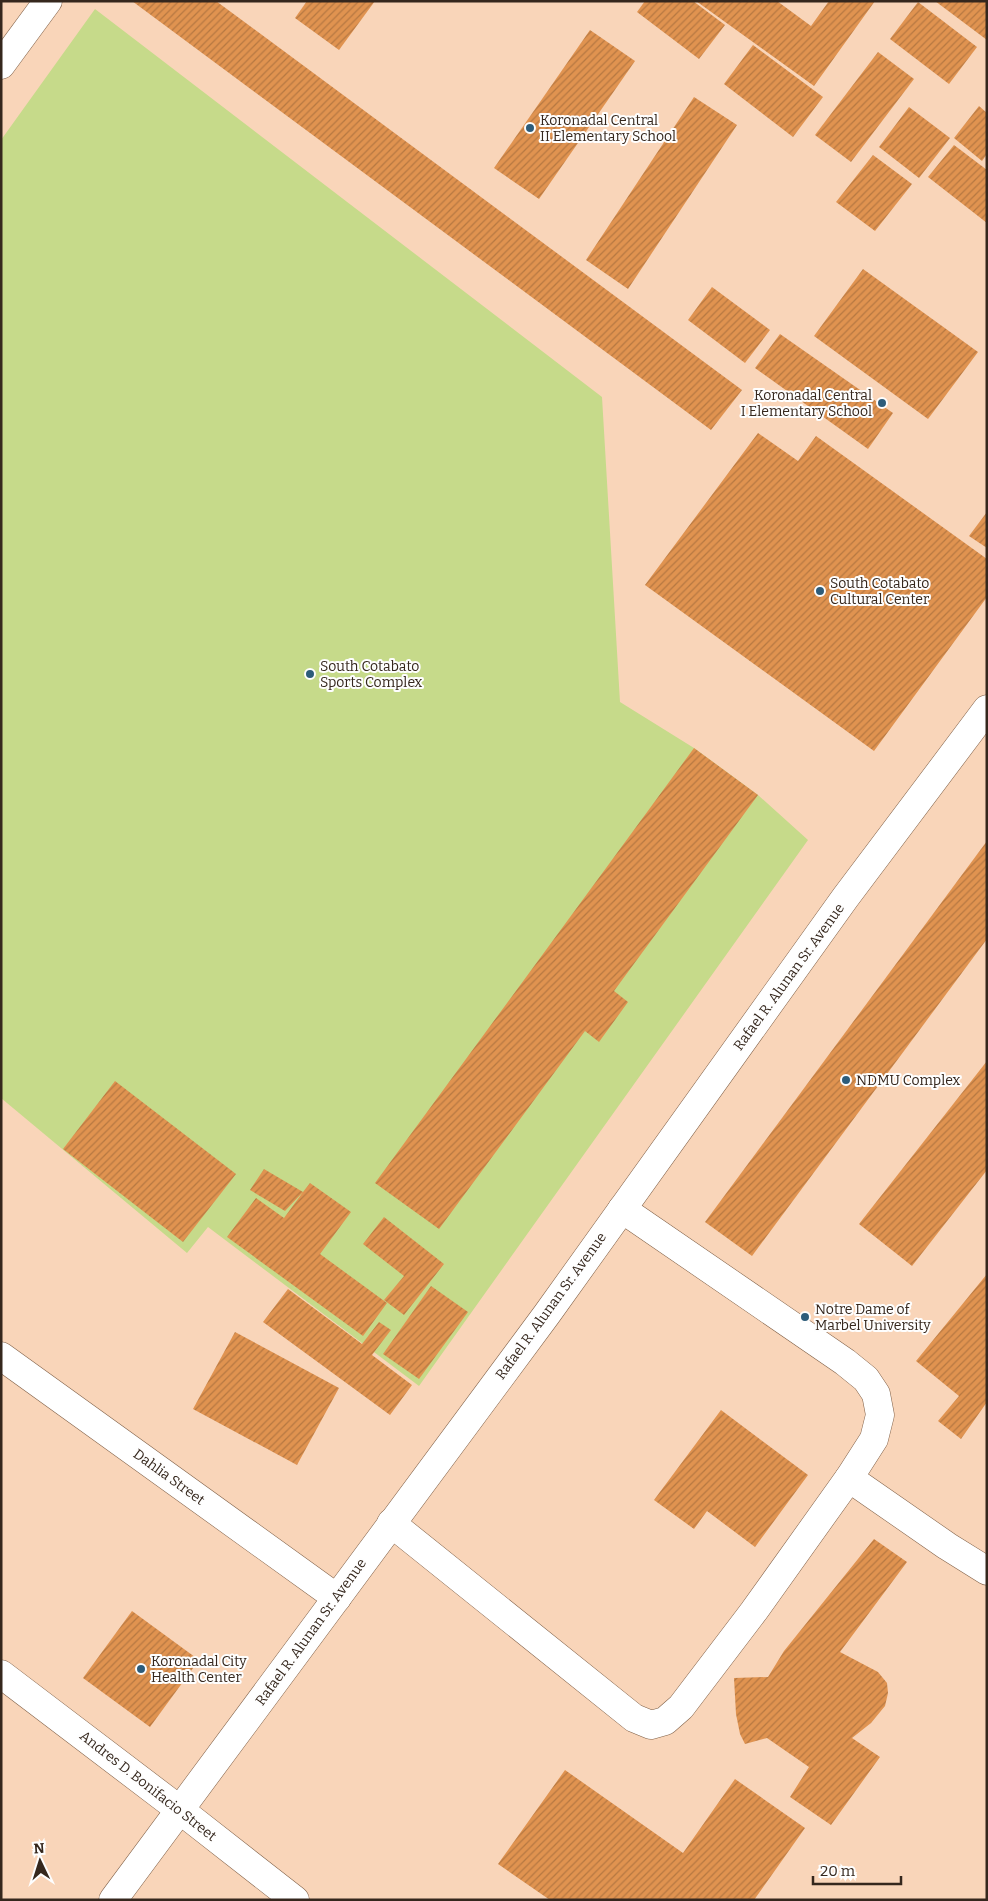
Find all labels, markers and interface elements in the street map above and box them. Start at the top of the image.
place label: Koronadal Central II Elementary School [540,112,676,145]
marker: Koronadal Central II Elementary School [524,122,536,134]
place label: Koronadal Central I Elementary School [741,387,872,420]
marker: Koronadal Central I Elementary School [876,397,888,409]
place label: South Cotabato Cultural Center [830,575,929,608]
marker: South Cotabato Cultural Center [814,585,826,597]
place label: South Cotabato Sports Complex [320,658,423,691]
marker: South Cotabato Sports Complex [304,668,316,680]
street label: Rafael R. Alunan Sr. Avenue [730,900,848,1054]
place label: NDMU Complex [856,1072,960,1089]
marker: NDMU Complex [840,1074,852,1086]
street label: Rafael R. Alunan Sr. Avenue [492,1229,610,1383]
place label: Notre Dame of Marbel University [815,1301,931,1334]
marker: Notre Dame of Marbel University [799,1311,811,1323]
street label: Dahlia Street [130,1445,208,1509]
street label: Rafael R. Alunan Sr. Avenue [252,1555,370,1709]
place label: Koronadal City Health Center [151,1653,247,1686]
marker: Koronadal City Health Center [135,1663,147,1675]
street label: Andres D. Bonifacio Street [76,1727,220,1845]
north arrow [15,1836,65,1886]
text: N [33,1840,45,1857]
scale bar [813,1854,900,1886]
text: 20 m [820,1862,856,1880]

